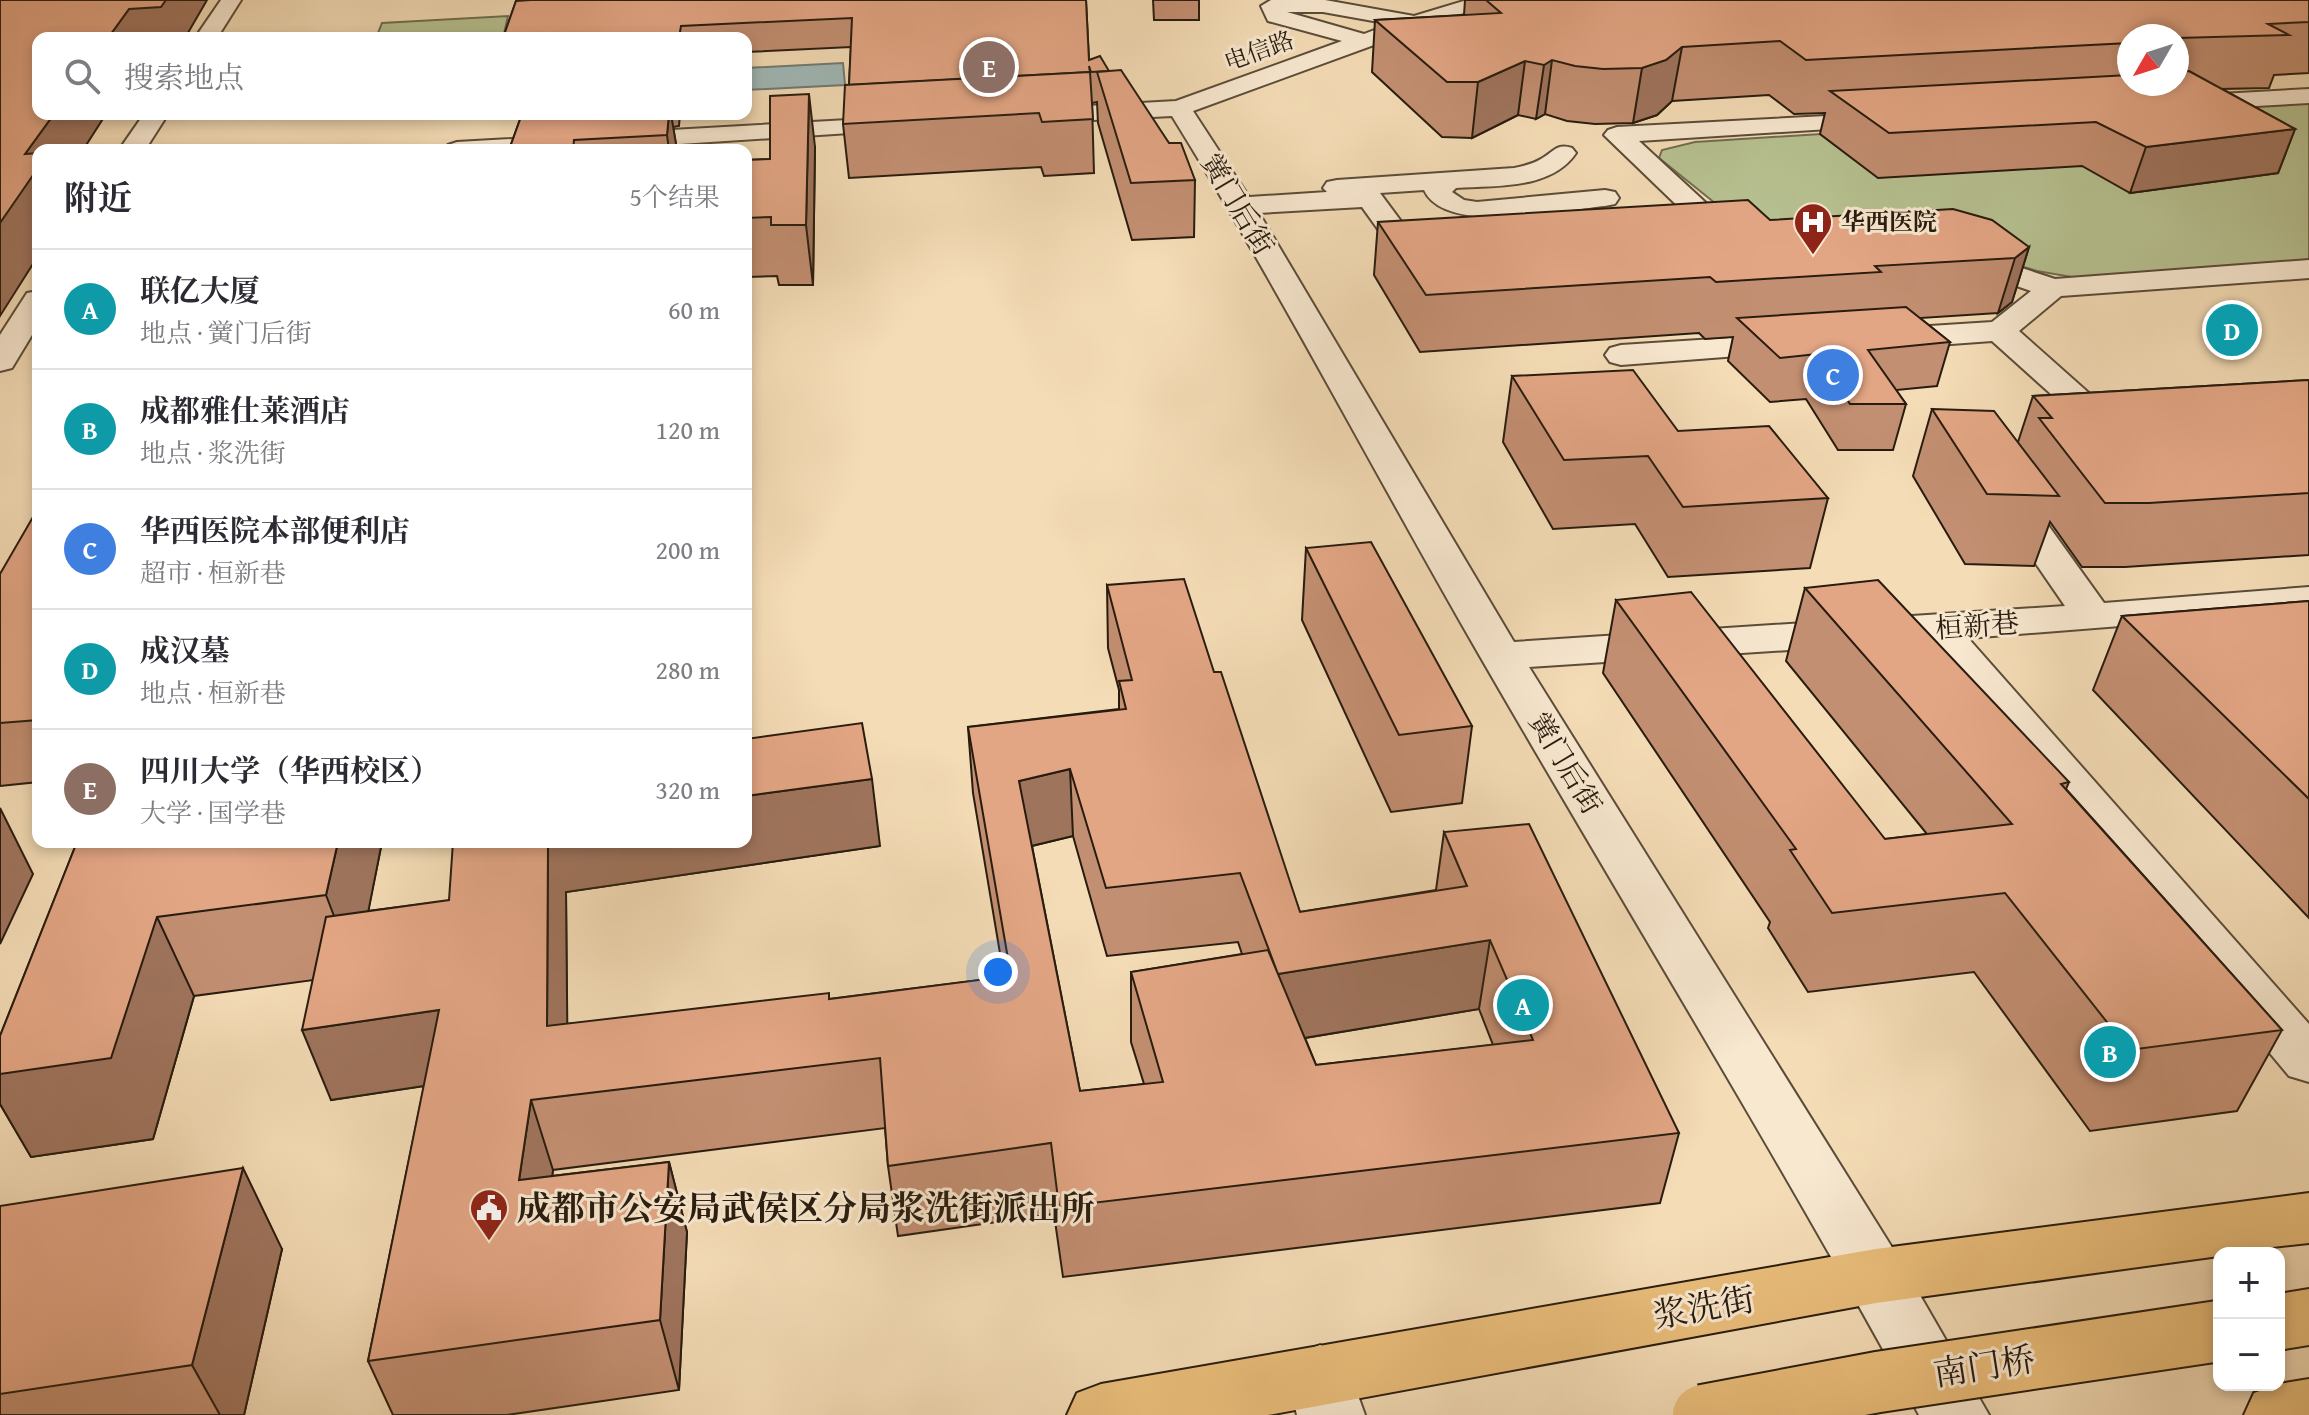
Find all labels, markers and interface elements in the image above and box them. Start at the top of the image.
street label: 电信路 [1219,22,1299,79]
north arrow [2117,24,2189,96]
search box [32,32,752,120]
pin: E [963,37,1015,97]
icon: search [60,54,104,98]
text: 搜索地点 [124,55,244,99]
street label: 黉门后街 [1192,145,1285,262]
text: 附近 [64,173,132,222]
text: 5个结果 [629,177,720,216]
hospital icon: 华西医院 [1792,201,1834,256]
place label: 华西医院 [1841,204,1937,239]
text: 联亿大厦 [140,268,260,312]
text: A [82,290,98,329]
text: 60 m [668,290,720,329]
pin: D [2206,300,2258,360]
text: 地点 · 黉门后街 [140,313,312,352]
pin: C [1807,345,1859,405]
text: 成都雅仕莱酒店 [140,388,350,432]
text: B [82,410,98,449]
text: 120 m [655,410,720,449]
text: 地点 · 浆洗街 [140,433,286,472]
text: 华西医院本部便利店 [140,508,410,552]
text: C [83,530,97,569]
text: 200 m [655,530,720,569]
text: 超市 · 桓新巷 [140,553,286,592]
street label: 桓新巷 [1934,601,2020,648]
text: 成汉墓 [140,628,230,672]
text: D [82,650,98,689]
text: 280 m [655,650,720,689]
text: 地点 · 桓新巷 [140,673,286,712]
street label: 黉门后街 [1520,704,1613,821]
text: 四川大学（华西校区） [140,748,440,792]
text: E [83,770,97,809]
text: 320 m [655,770,720,809]
text: 大学 · 国学巷 [140,793,286,832]
your location [978,952,1018,992]
pin: A [1497,975,1549,1035]
pin: B [2084,1022,2136,1082]
place label: 成都市公安局武侯区分局浆洗街派出所 [517,1183,1095,1232]
public building icon: 成都市公安局武侯区分局浆洗街派出所 [468,1187,510,1242]
map controls [2213,1247,2285,1391]
button: + [2213,1247,2285,1319]
street label: 浆洗街 [1649,1274,1758,1339]
button: − [2213,1319,2285,1391]
street label: 南门桥 [1930,1333,2038,1398]

